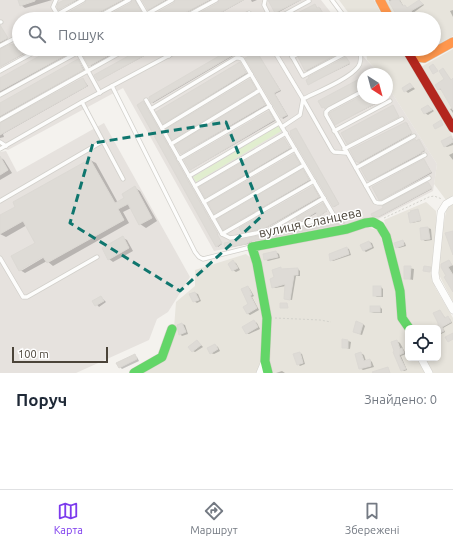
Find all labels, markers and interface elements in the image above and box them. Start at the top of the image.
search box [12,12,441,56]
icon: search [26,23,48,45]
text: Пошук [58,26,104,43]
north arrow [357,68,393,104]
street label: вулиця Сланцева [257,204,363,240]
map controls [405,325,441,361]
button: locate [405,325,441,361]
scale bar [12,345,108,364]
text: 100 m [18,348,49,360]
text: Поруч [16,390,67,409]
text: Знайдено: 0 [364,392,437,406]
tab: Карта [54,500,83,536]
tab: Маршрут [190,500,238,536]
tab: Збережені [345,500,399,536]

